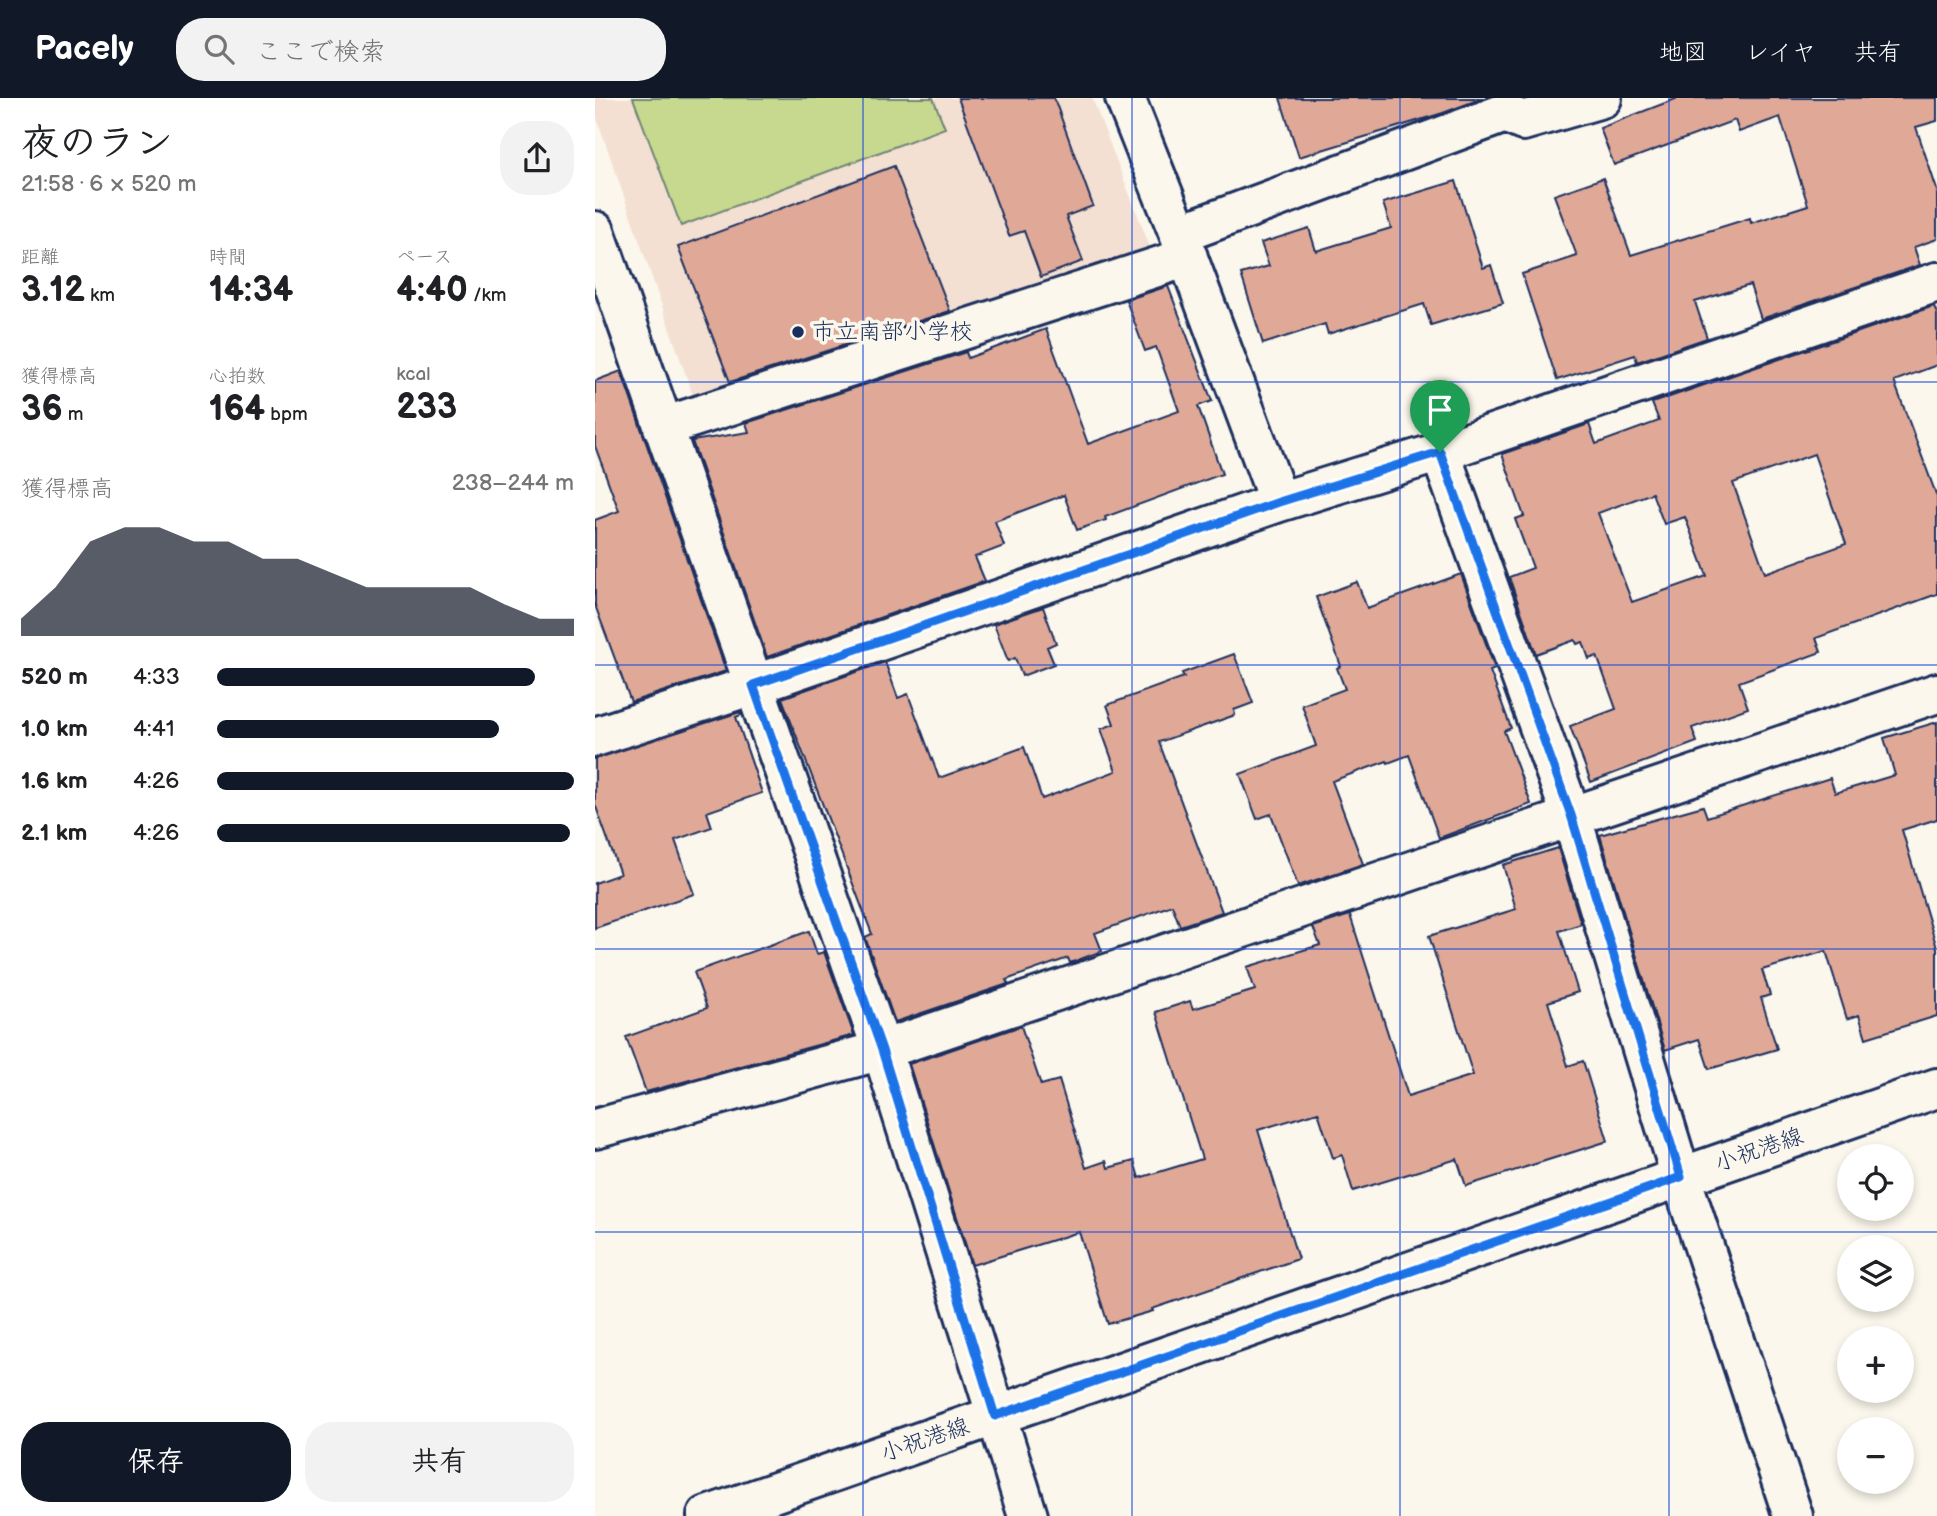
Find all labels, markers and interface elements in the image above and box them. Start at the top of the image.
search box [176,18,666,81]
text: Pacely [35,29,134,69]
icon: search [200,30,238,68]
text: ここで検索 [256,37,386,68]
text: 地図 [1659,38,1707,67]
text: レイヤ [1745,38,1816,67]
text: 共有 [1854,38,1902,67]
text: 夜のラン [21,121,173,166]
button: share [500,121,574,195]
text: 21:58 · 6 × 520 m [21,170,197,198]
text: 距離 [21,246,59,269]
text: 時間 [209,246,247,269]
text: ペース [396,246,452,269]
text: 3.12 [21,269,85,312]
text: 14:34 [209,269,293,312]
text: 4:40 [396,269,468,312]
text: km [85,284,115,307]
text: /km [468,284,507,307]
place label: 市立南部小学校 [812,318,973,346]
marker: 市立南部小学校 [790,324,806,340]
text: kcal [396,363,430,386]
text: 獲得標高 [21,365,97,388]
text: 心拍数 [209,365,266,388]
pin [1410,380,1470,452]
text: 233 [396,386,457,429]
text: 36 [21,388,63,431]
text: 164 [209,388,265,431]
icon: arrive [1421,391,1459,429]
text: m [63,403,84,426]
text: bpm [265,403,308,426]
text: 238–244 m [452,469,574,497]
text: 獲得標高 [21,475,113,503]
text: 520 m [21,663,88,691]
text: 4:33 [133,663,180,691]
text: 1.0 km [21,715,88,743]
text: 4:41 [133,715,175,743]
text: 1.6 km [21,767,88,795]
text: 4:26 [133,767,179,795]
text: 2.1 km [21,819,87,847]
text: 4:26 [133,819,179,847]
street label: 小祝港線 [1711,1122,1807,1178]
map controls [1837,1144,1914,1494]
button: locate [1837,1144,1914,1221]
button: layers [1837,1235,1914,1312]
button: + [1837,1326,1914,1403]
street label: 小祝港線 [877,1412,973,1468]
button: − [1837,1417,1914,1494]
button: 保存 [21,1422,291,1502]
button: 共有 [305,1422,574,1502]

